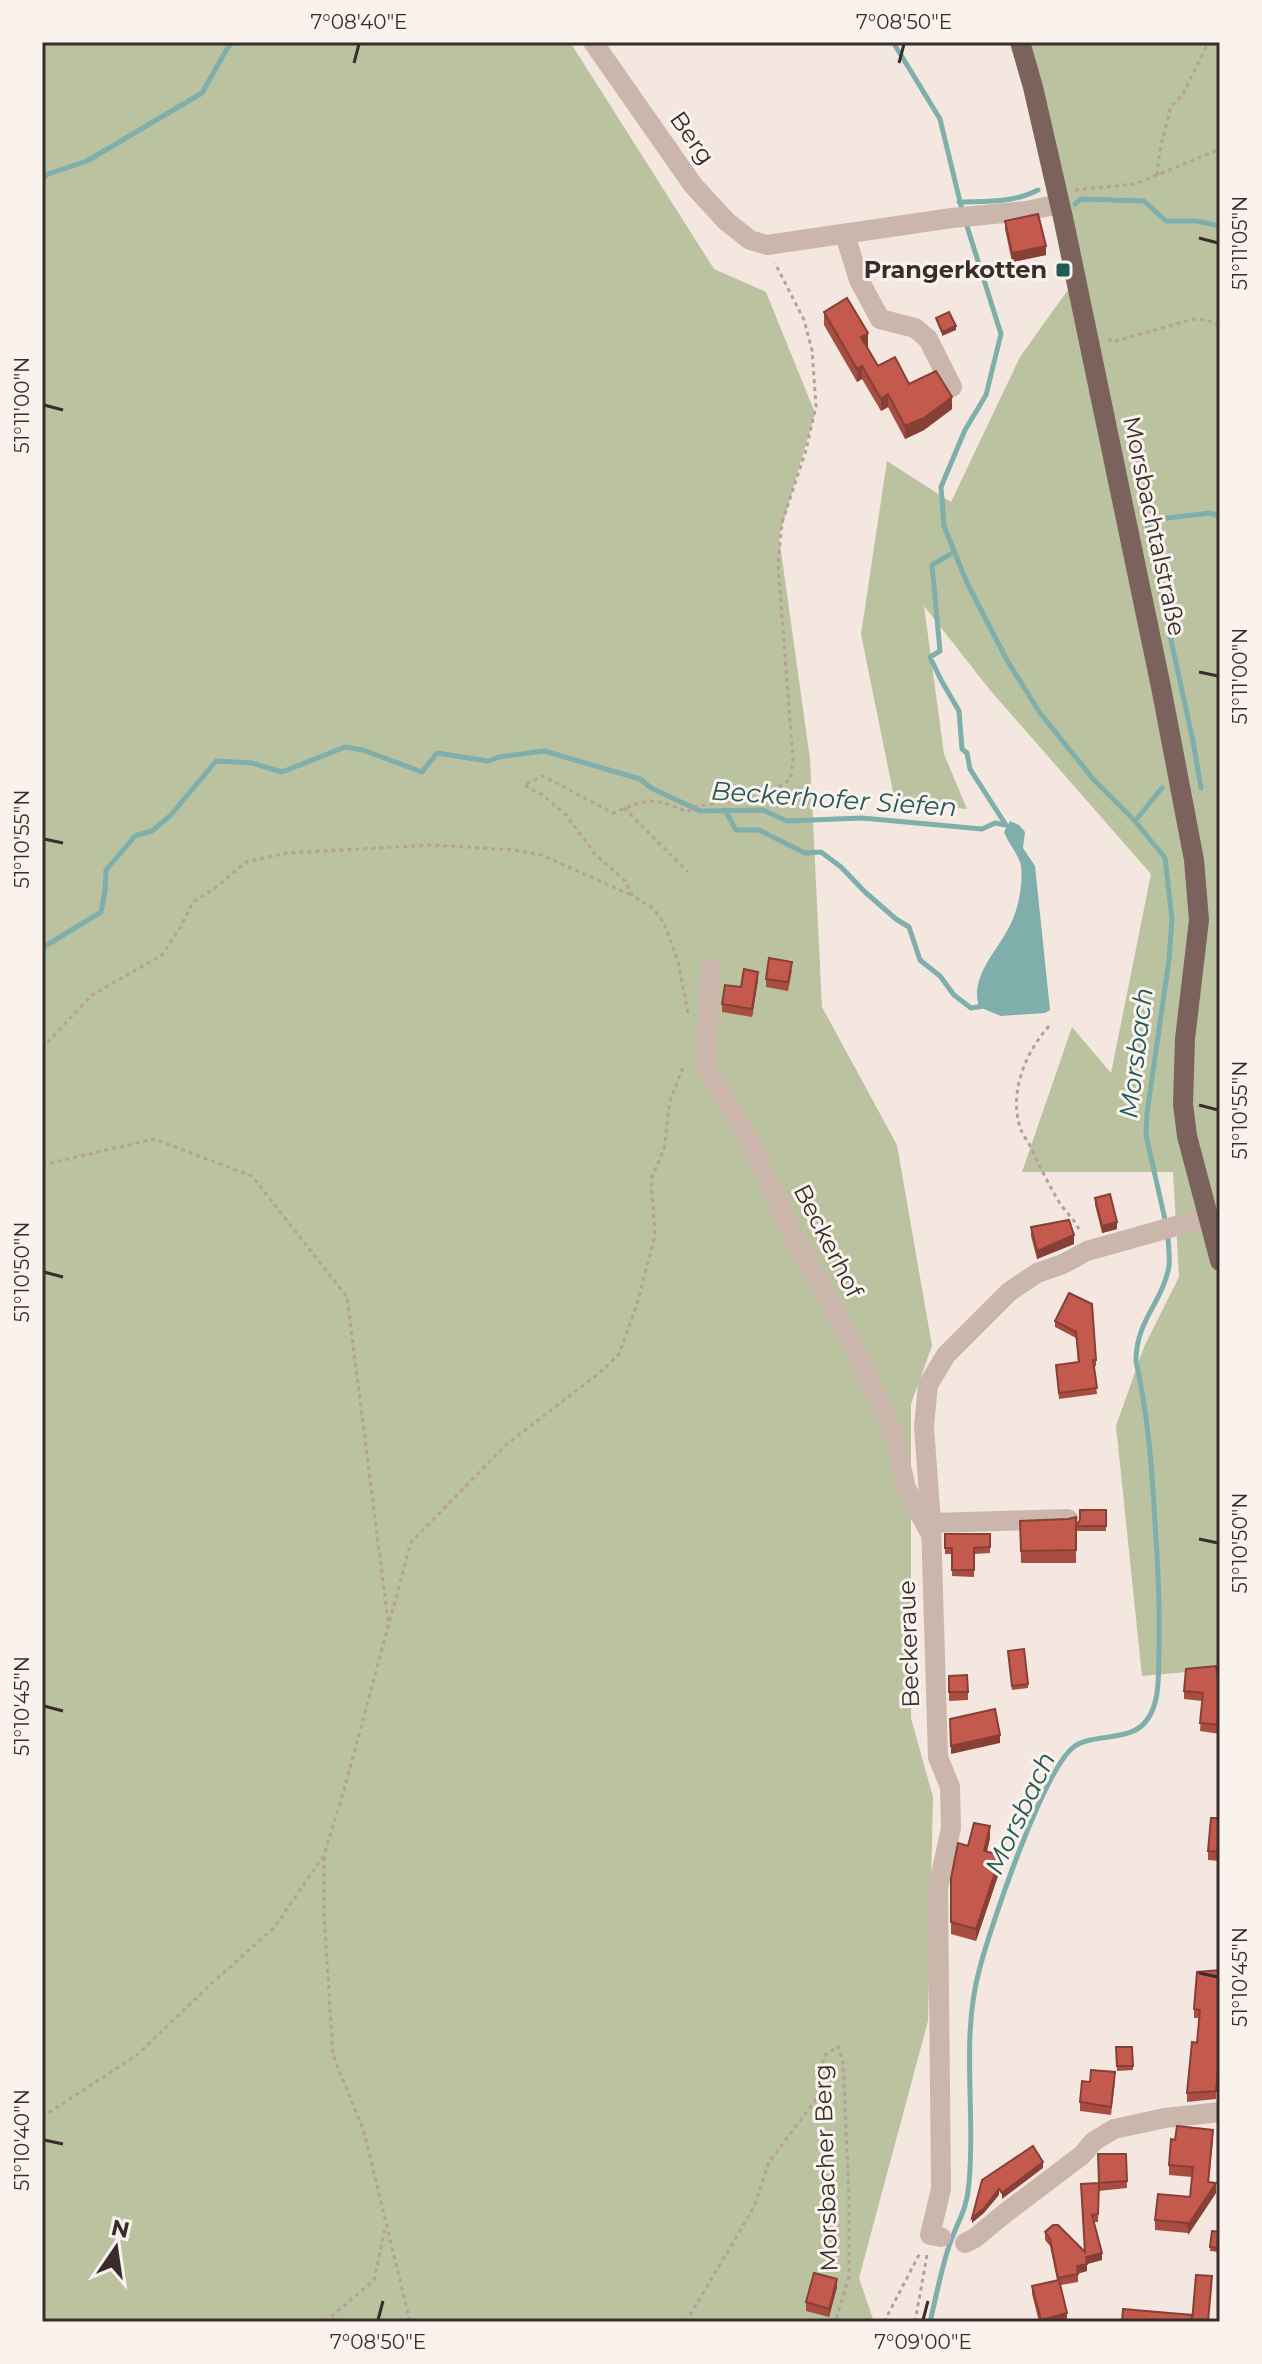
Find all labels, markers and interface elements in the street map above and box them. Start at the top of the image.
text: 7°08'40"E [310,10,408,34]
text: 7°08'50"E [856,10,952,34]
street label: Berg [664,105,721,170]
text: 51°11'05"N [1228,196,1252,290]
place label: Prangerkotten [864,255,1047,284]
marker: Prangerkotten [1054,261,1072,279]
text: 51°11'00"N [10,357,34,453]
street label: Morsbachtalstraße [1117,413,1192,638]
text: 51°11'00"N [1228,628,1252,724]
water label: Beckerhofer Siefen [710,774,958,824]
text: 51°10'55"N [10,790,34,888]
water label: Morsbach [1112,986,1160,1120]
text: 51°10'55"N [1228,1061,1252,1159]
street label: Beckerhof [788,1179,870,1303]
text: 51°10'50"N [10,1221,34,1323]
text: 51°10'50"N [1228,1492,1252,1594]
street label: Beckeraue [892,1580,925,1708]
text: 51°10'45"N [10,1656,34,1756]
water label: Morsbach [978,1747,1062,1879]
text: 51°10'45"N [1228,1927,1252,2027]
street label: Morsbacher Berg [807,2064,844,2272]
text: 51°10'40"N [10,2089,34,2191]
north arrow [76,2208,156,2288]
text: N [109,2214,132,2244]
text: 7°08'50"E [330,2330,426,2354]
text: 7°09'00"E [874,2330,972,2354]

